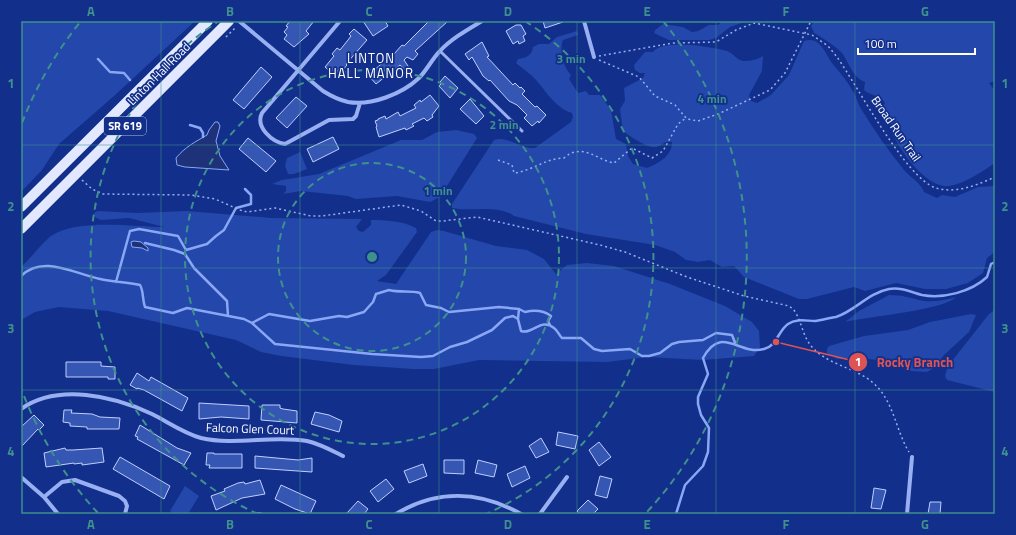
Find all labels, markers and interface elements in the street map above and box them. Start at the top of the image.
text: A [87,1,95,21]
text: B [226,1,234,21]
text: C [365,1,373,21]
text: D [504,1,512,21]
text: E [643,1,651,21]
text: F [783,1,790,21]
text: G [921,1,929,21]
scale bar [858,30,975,56]
text: 100 m [864,34,897,53]
street label: Linton Hall Road [123,38,195,110]
district label: LINTON HALL MANOR [328,48,414,83]
text: 3 min [556,49,586,68]
text: 1 [7,73,15,93]
text: 1 [1001,73,1009,93]
text: 4 min [697,89,727,108]
street label: Broad Run Trail [867,92,926,165]
text: 2 min [489,115,519,134]
road number: SR 619 [104,117,146,135]
text: 1 min [423,181,453,200]
text: 2 [7,196,15,216]
text: 2 [1001,196,1009,216]
centre of rings [365,250,379,264]
text: 3 [7,318,15,338]
text: 3 [1001,318,1009,338]
callout: Rocky Branch [848,350,961,375]
text: 1 [855,352,861,371]
text: Rocky Branch [877,352,953,372]
street label: Falcon Glen Court [206,417,295,440]
text: 4 [7,441,15,461]
text: 4 [1001,441,1009,461]
text: A [87,514,95,534]
text: B [226,514,234,534]
text: C [365,514,373,534]
text: D [504,514,512,534]
text: E [643,514,651,534]
text: F [783,514,790,534]
text: G [921,514,929,534]

